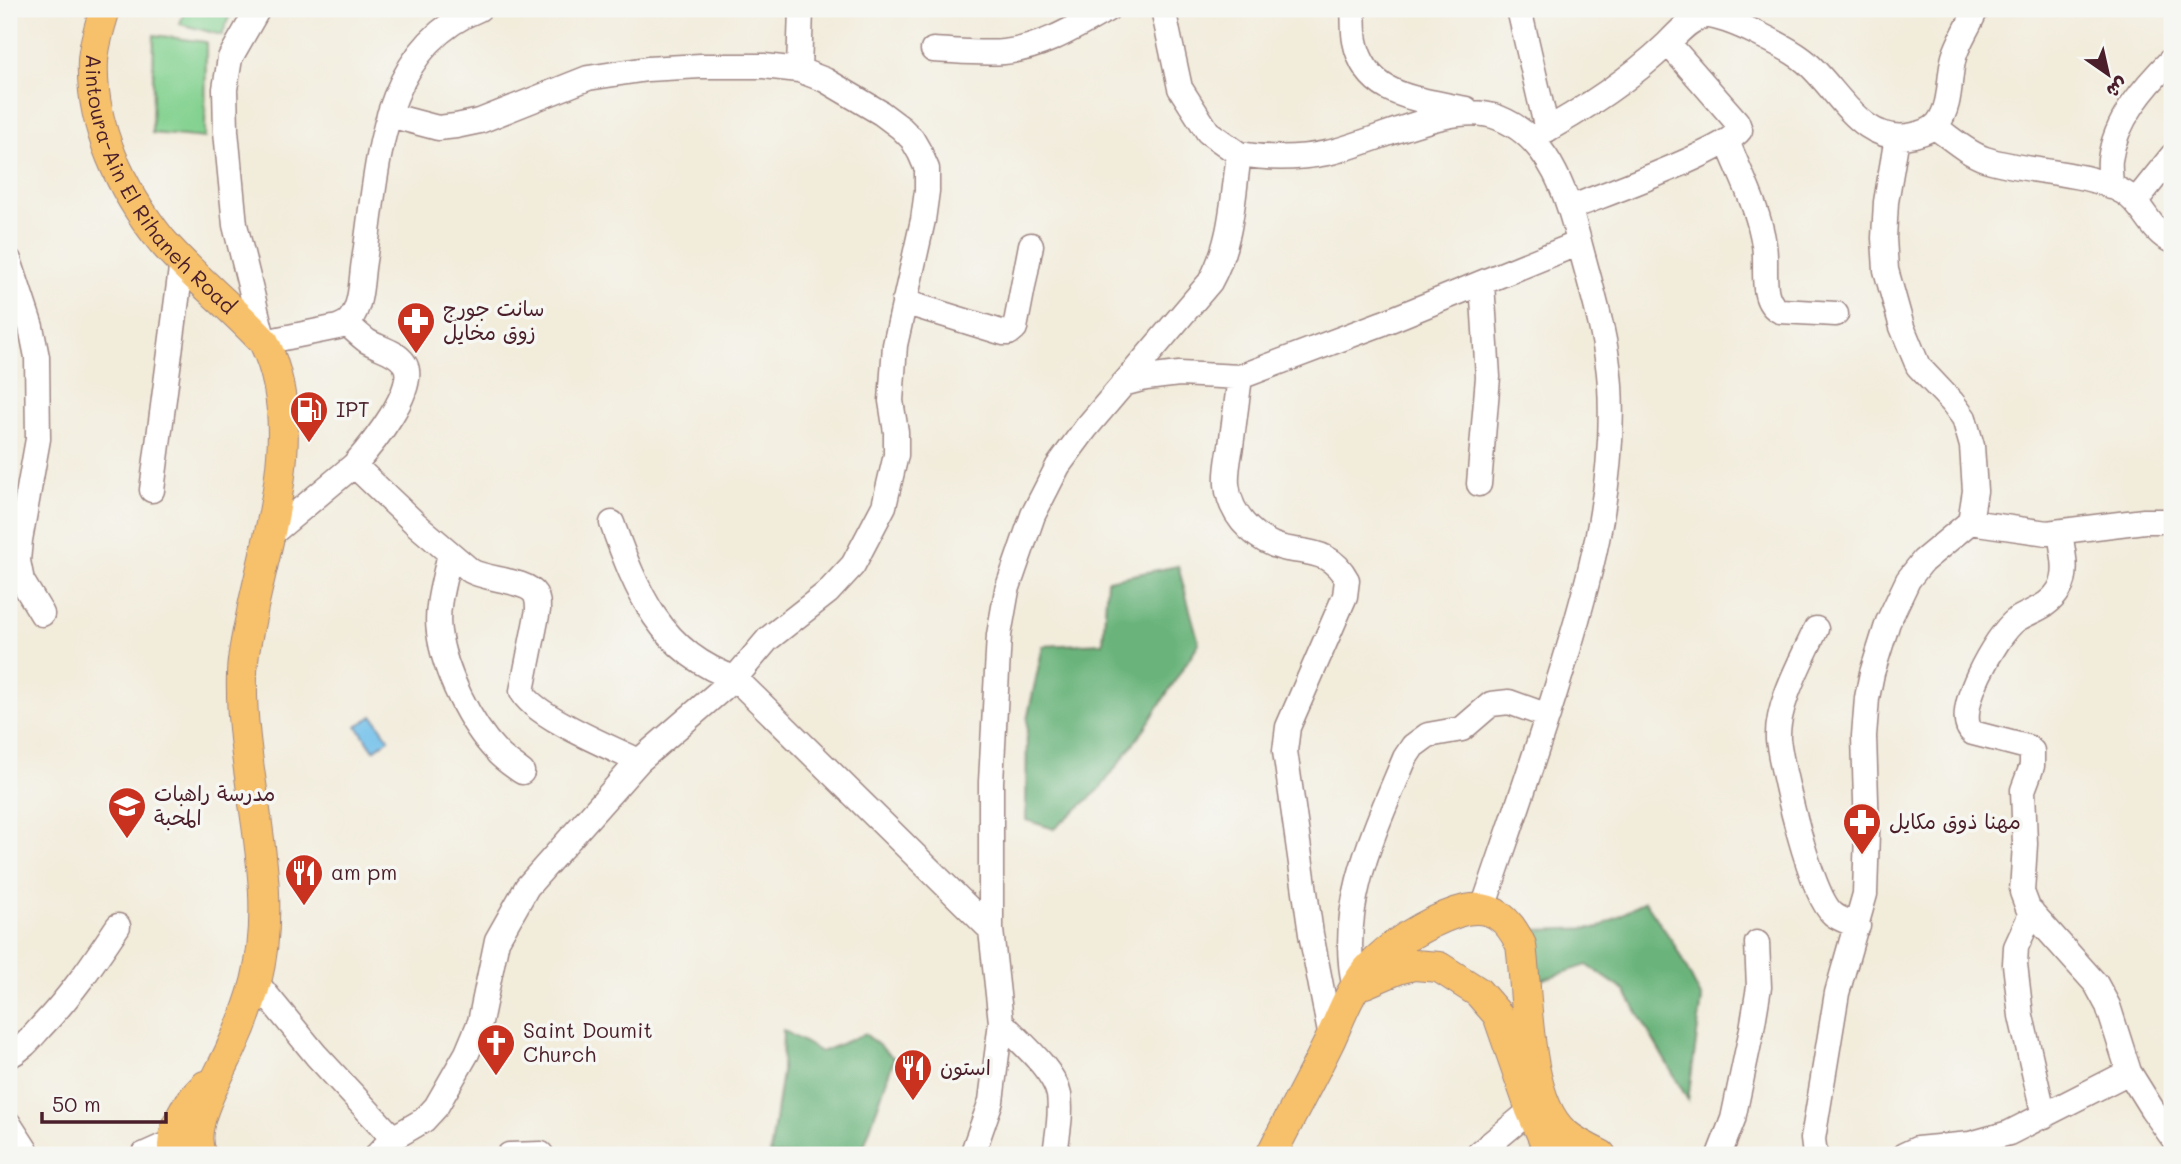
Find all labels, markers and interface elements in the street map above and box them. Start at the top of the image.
north arrow [2072,38,2142,108]
street label: Aintoura-Ain El Rihaneh Road [81,54,243,319]
text: ش [2102,72,2133,105]
place label: سانت جورج زوق مخايل [443,294,545,345]
pharmacy icon: سانت جورج زوق مخايل [395,300,437,355]
fuel station icon: IPT [288,389,330,444]
place label: IPT [336,395,370,422]
place label: مدرسة راهبات المحبة [154,779,275,831]
school or university icon: مدرسة راهبات المحبة [106,785,148,840]
pharmacy icon: مهنا ذوق مكايل [1841,801,1883,856]
place label: مهنا ذوق مكايل [1889,807,2021,834]
restaurant icon: am pm [283,852,325,907]
place label: am pm [331,858,397,885]
place label: Saint Doumit Church [523,1016,653,1067]
church icon: Saint Doumit Church [475,1022,517,1077]
restaurant icon: استون [892,1047,934,1102]
place label: استون [940,1053,991,1081]
scale bar [42,1080,166,1124]
text: 50 m [52,1090,101,1117]

